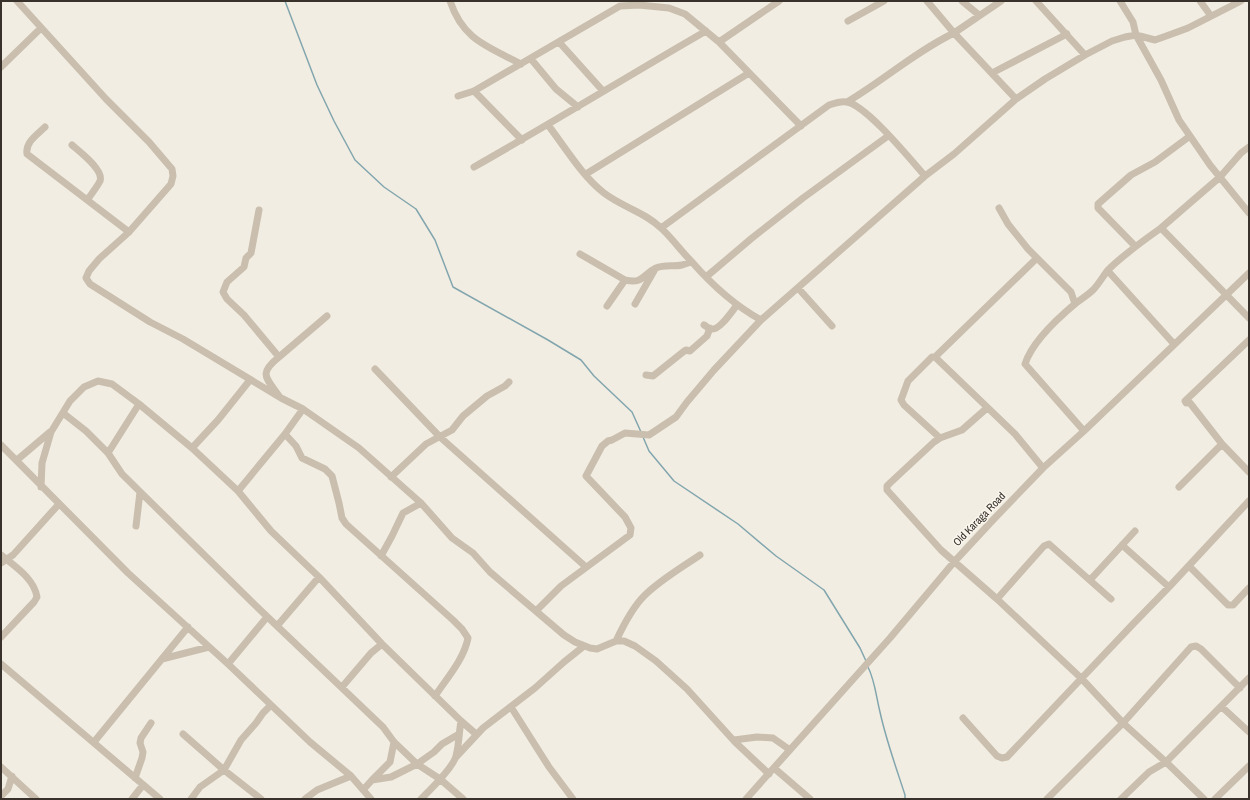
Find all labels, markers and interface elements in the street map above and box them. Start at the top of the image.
street label: Old Karaga Road [950,489,1008,549]

